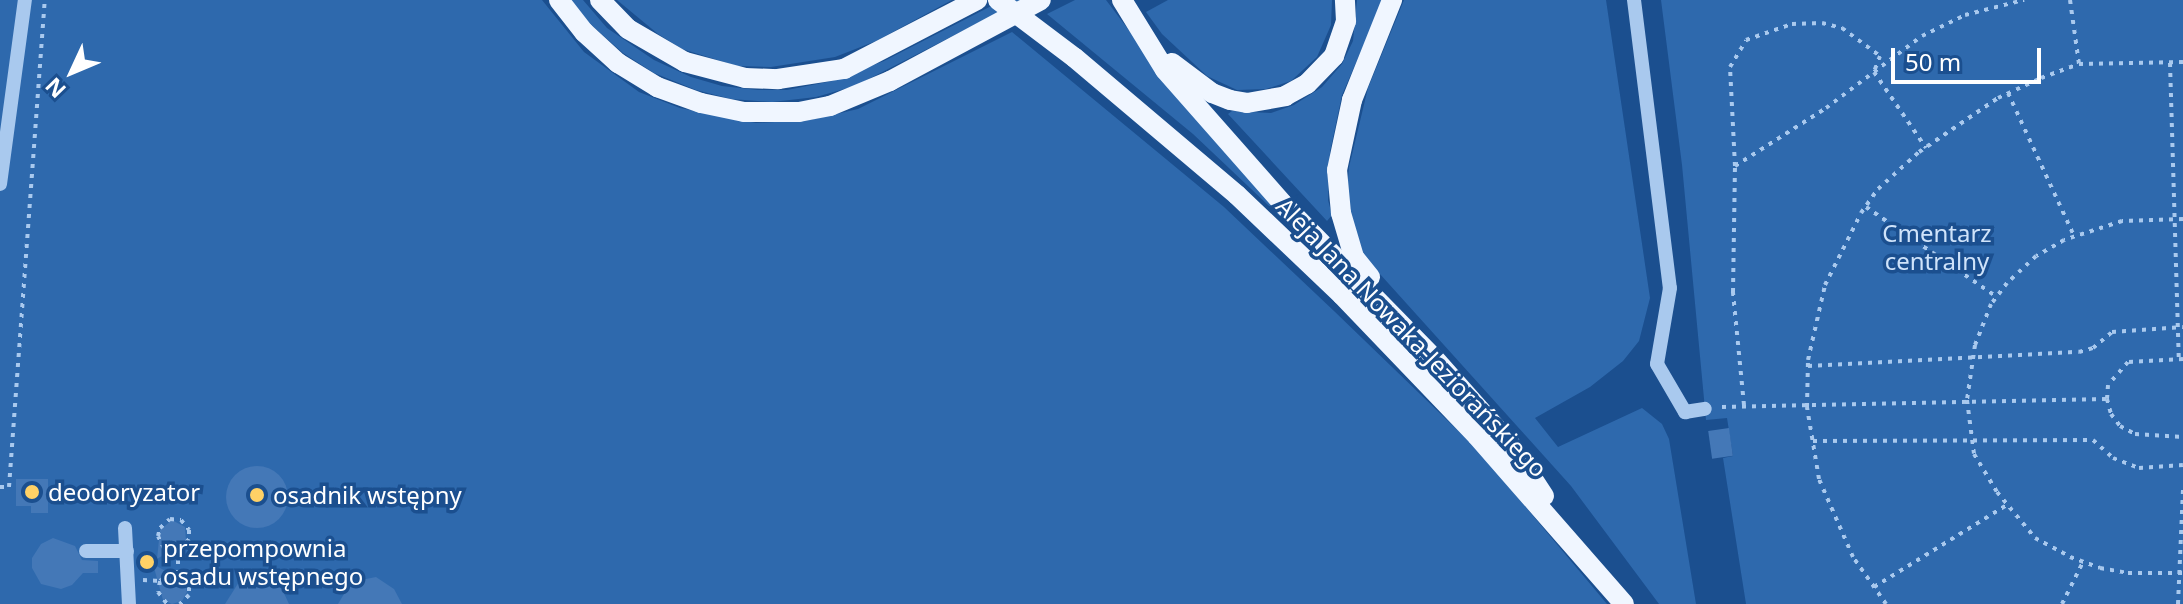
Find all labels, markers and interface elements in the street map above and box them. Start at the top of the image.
north arrow [32,32,112,112]
scale bar [1895,32,2045,82]
text: 50 m [1905,45,1961,78]
text: N [38,72,72,106]
street label: Aleja Jana Nowaka-Jeziorańskiego [1271,191,1553,483]
park label: Cmentarz centralny [1882,219,1992,275]
place label: deodoryzator [48,478,200,506]
place label: osadnik wstępny [273,481,462,509]
marker: deodoryzator [23,483,41,501]
marker: osadnik wstępny [248,486,266,504]
place label: przepompownia osadu wstępnego [163,534,363,590]
marker: przepompownia osadu wstępnego [138,553,156,571]

